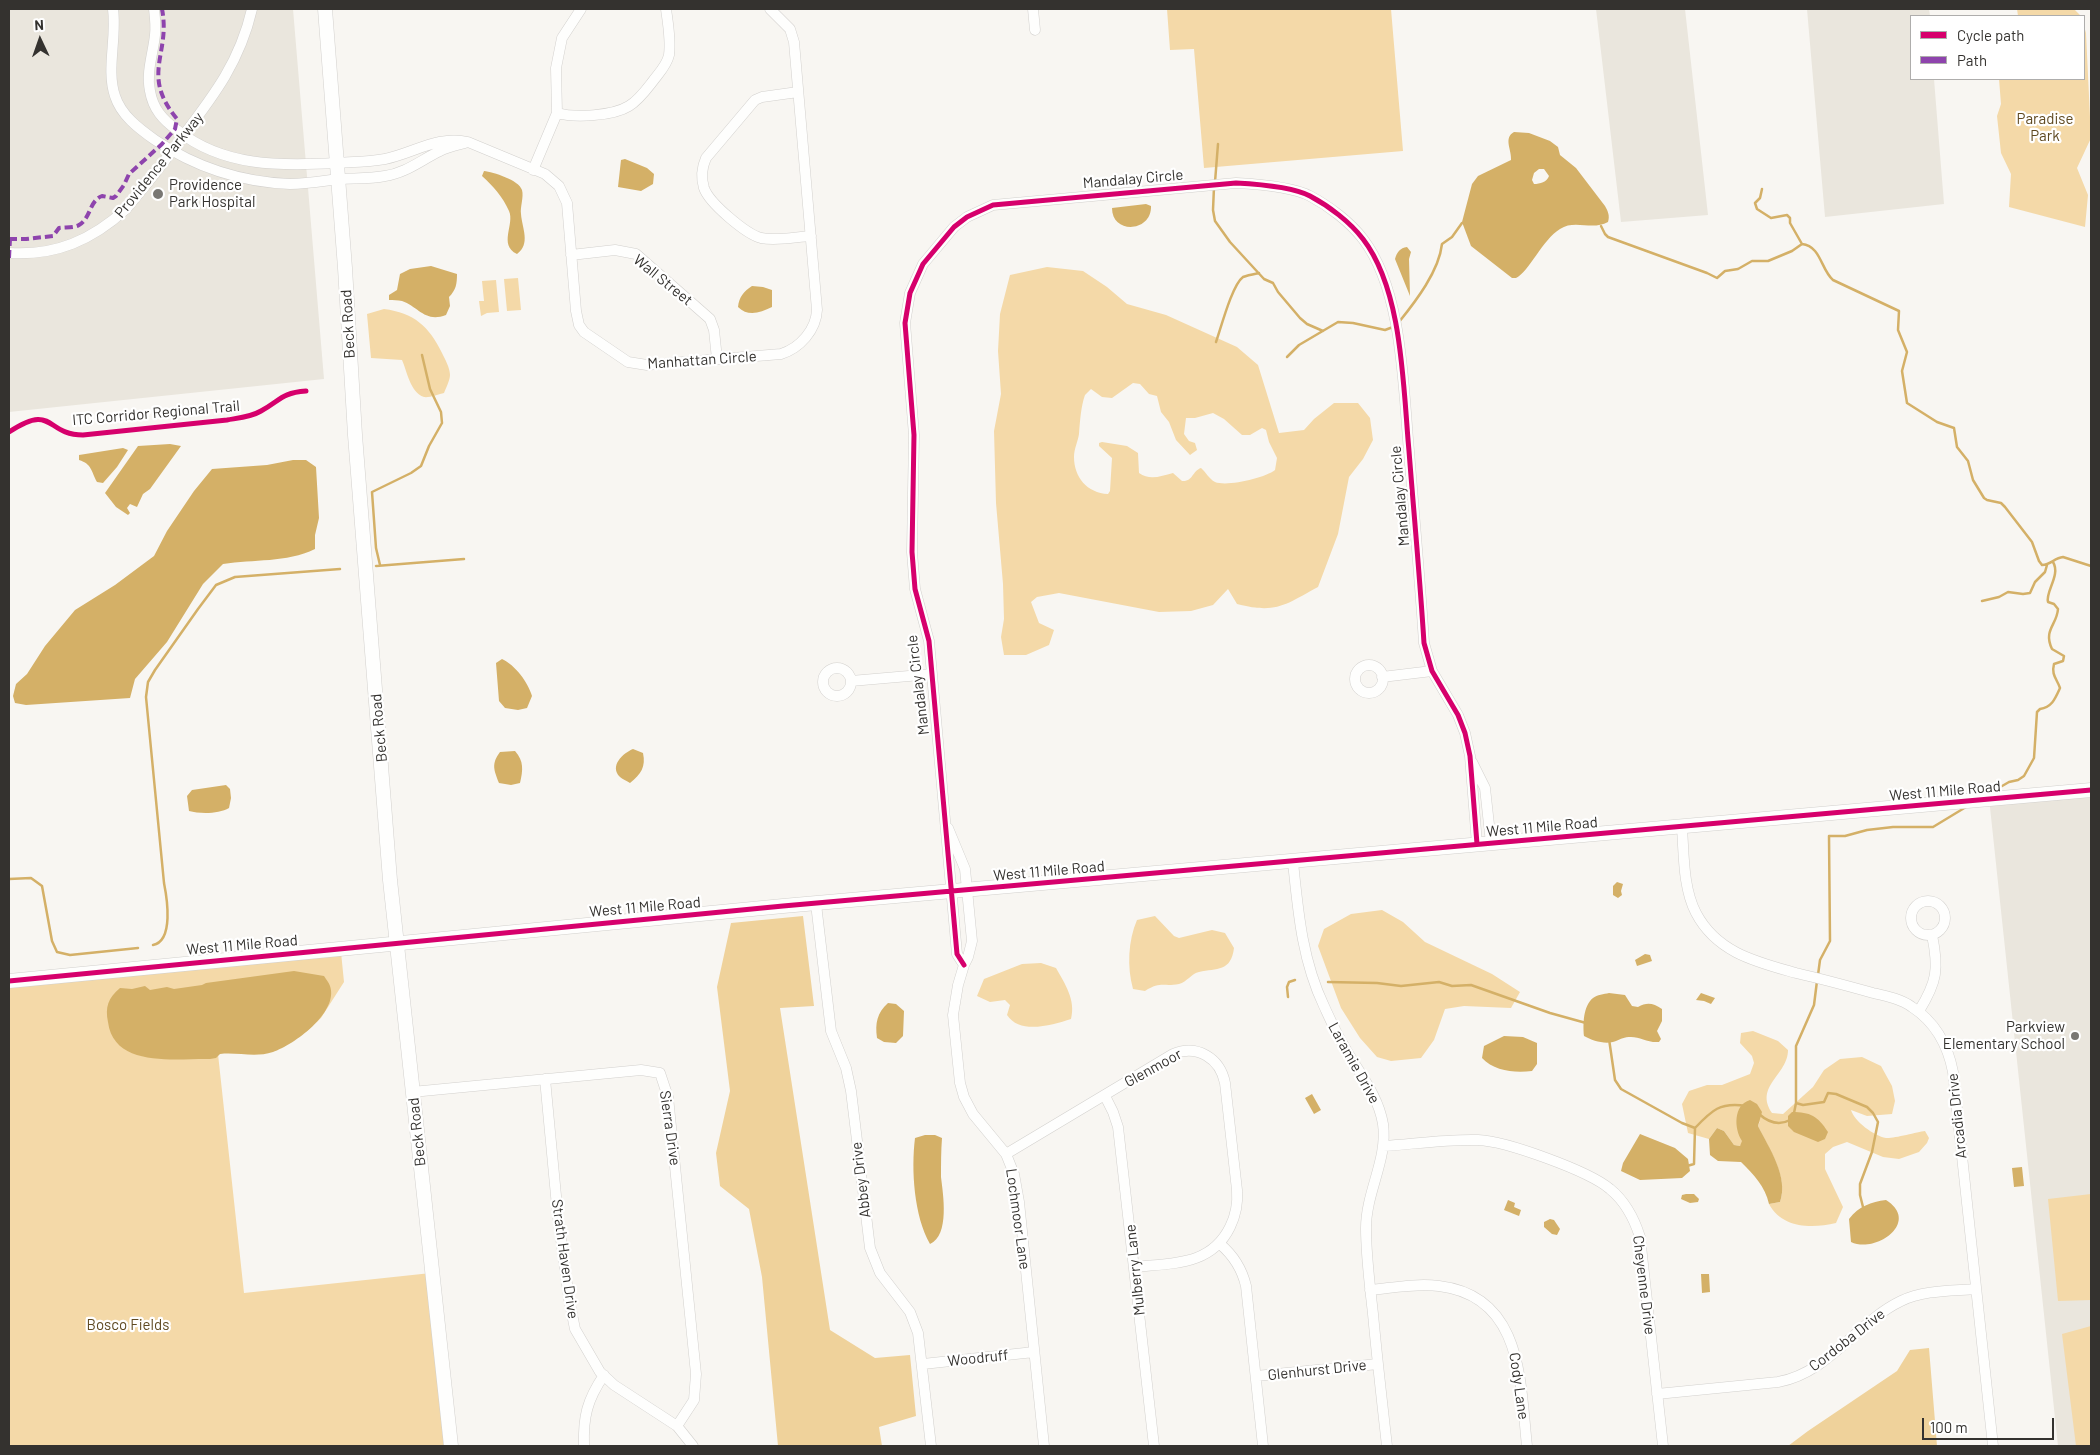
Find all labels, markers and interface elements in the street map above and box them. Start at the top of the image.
north arrow [15,15,65,65]
legend [1910,15,2085,80]
text: N [34,16,44,33]
text: Cycle path [1957,26,2024,44]
text: Path [1957,51,1987,69]
street label: Providence Parkway [111,109,207,221]
park label: Paradise Park [2017,110,2073,145]
street label: Mandalay Circle [1082,166,1184,192]
place label: Providence Park Hospital [169,176,255,211]
marker: Providence Park Hospital [151,187,165,201]
street label: Wall Street [630,251,696,309]
street label: Beck Road [337,289,359,359]
street label: Manhattan Circle [647,347,757,373]
street label: ITC Corridor Regional Trail [71,397,241,429]
street label: Mandalay Circle [1387,445,1413,547]
street label: Mandalay Circle [903,634,933,736]
street label: Beck Road [367,693,391,763]
street label: West 11 Mile Road [1889,777,2001,805]
street label: West 11 Mile Road [1486,813,1598,841]
street label: West 11 Mile Road [993,857,1105,885]
street label: West 11 Mile Road [589,893,701,921]
street label: West 11 Mile Road [186,931,298,959]
place label: Parkview Elementary School [1943,1018,2065,1053]
street label: Laramie Drive [1324,1019,1384,1107]
marker: Parkview Elementary School [2069,1030,2081,1042]
street label: Glenmoor [1121,1045,1185,1091]
street label: Arcadia Drive [1944,1072,1970,1160]
street label: Sierra Drive [656,1089,684,1167]
street label: Beck Road [404,1097,430,1167]
street label: Abbey Drive [847,1141,875,1219]
street label: Lochmoor Lane [1002,1167,1034,1271]
street label: Strath Haven Drive [548,1198,582,1320]
street label: Mulberry Lane [1121,1223,1149,1317]
street label: Cheyenne Drive [1629,1234,1659,1336]
street label: Cordoba Drive [1805,1305,1889,1375]
park label: Bosco Fields [87,1316,169,1334]
street label: Woodruff [947,1346,1009,1370]
street label: Cody Lane [1505,1351,1533,1421]
street label: Glenhurst Drive [1267,1356,1367,1384]
scale bar [1925,1408,2058,1440]
text: 100 m [1930,1418,1968,1436]

